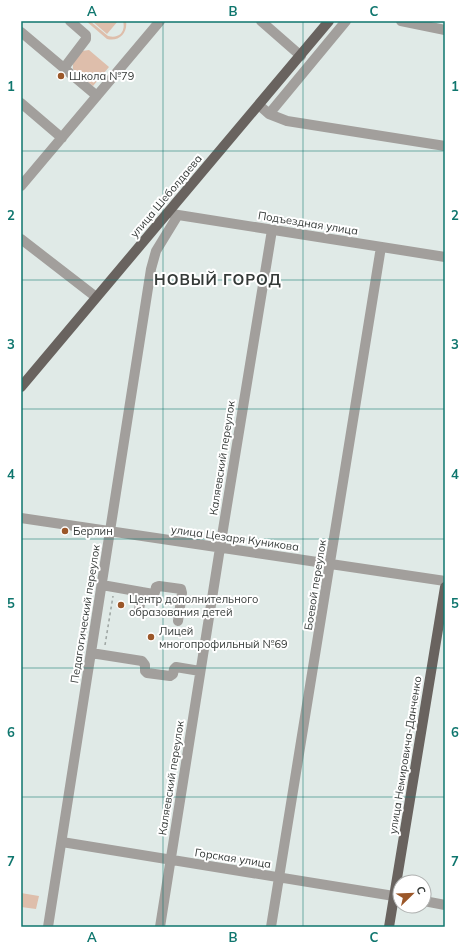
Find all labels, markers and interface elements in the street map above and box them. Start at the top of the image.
text: A [87,3,97,19]
text: B [229,3,238,19]
text: C [370,3,379,19]
place label: Школа №79 [69,69,134,83]
marker: Школа №79 [56,71,66,81]
text: 1 [7,78,15,94]
text: 1 [451,78,459,94]
street label: улица Шеболдаева [127,152,205,240]
text: 2 [7,207,15,223]
text: 2 [451,207,459,223]
street label: Подъездная улица [257,208,359,238]
district label: НОВЫЙ ГОРОД [154,270,282,289]
text: 3 [7,336,15,352]
text: 3 [451,336,459,352]
street label: Каляевский переулок [206,400,238,516]
text: 4 [7,466,15,482]
text: 4 [451,466,459,482]
street label: улица Цезаря Куникова [170,522,300,554]
place label: Берлин [73,524,113,538]
marker: Берлин [60,526,70,536]
street label: Боевой переулок [301,539,329,631]
street label: Педагогический переулок [67,544,103,684]
place label: Центр дополнительного образования детей [129,592,258,619]
text: 5 [7,595,15,611]
text: 5 [451,595,459,611]
marker: Центр дополнительного образования детей [116,600,126,610]
place label: Лицей многопрофильный №69 [159,624,288,651]
marker: Лицей многопрофильный №69 [146,632,156,642]
street label: улица Немировича-Данченко [386,675,424,835]
street label: Каляевский переулок [155,720,187,836]
text: 6 [7,724,15,740]
text: 6 [451,724,459,740]
street label: Горская улица [194,845,272,871]
text: 7 [7,853,15,869]
text: 7 [451,853,459,869]
north arrow [392,874,432,914]
text: С [413,884,429,897]
text: A [87,929,97,945]
text: B [229,929,238,945]
text: C [370,929,379,945]

